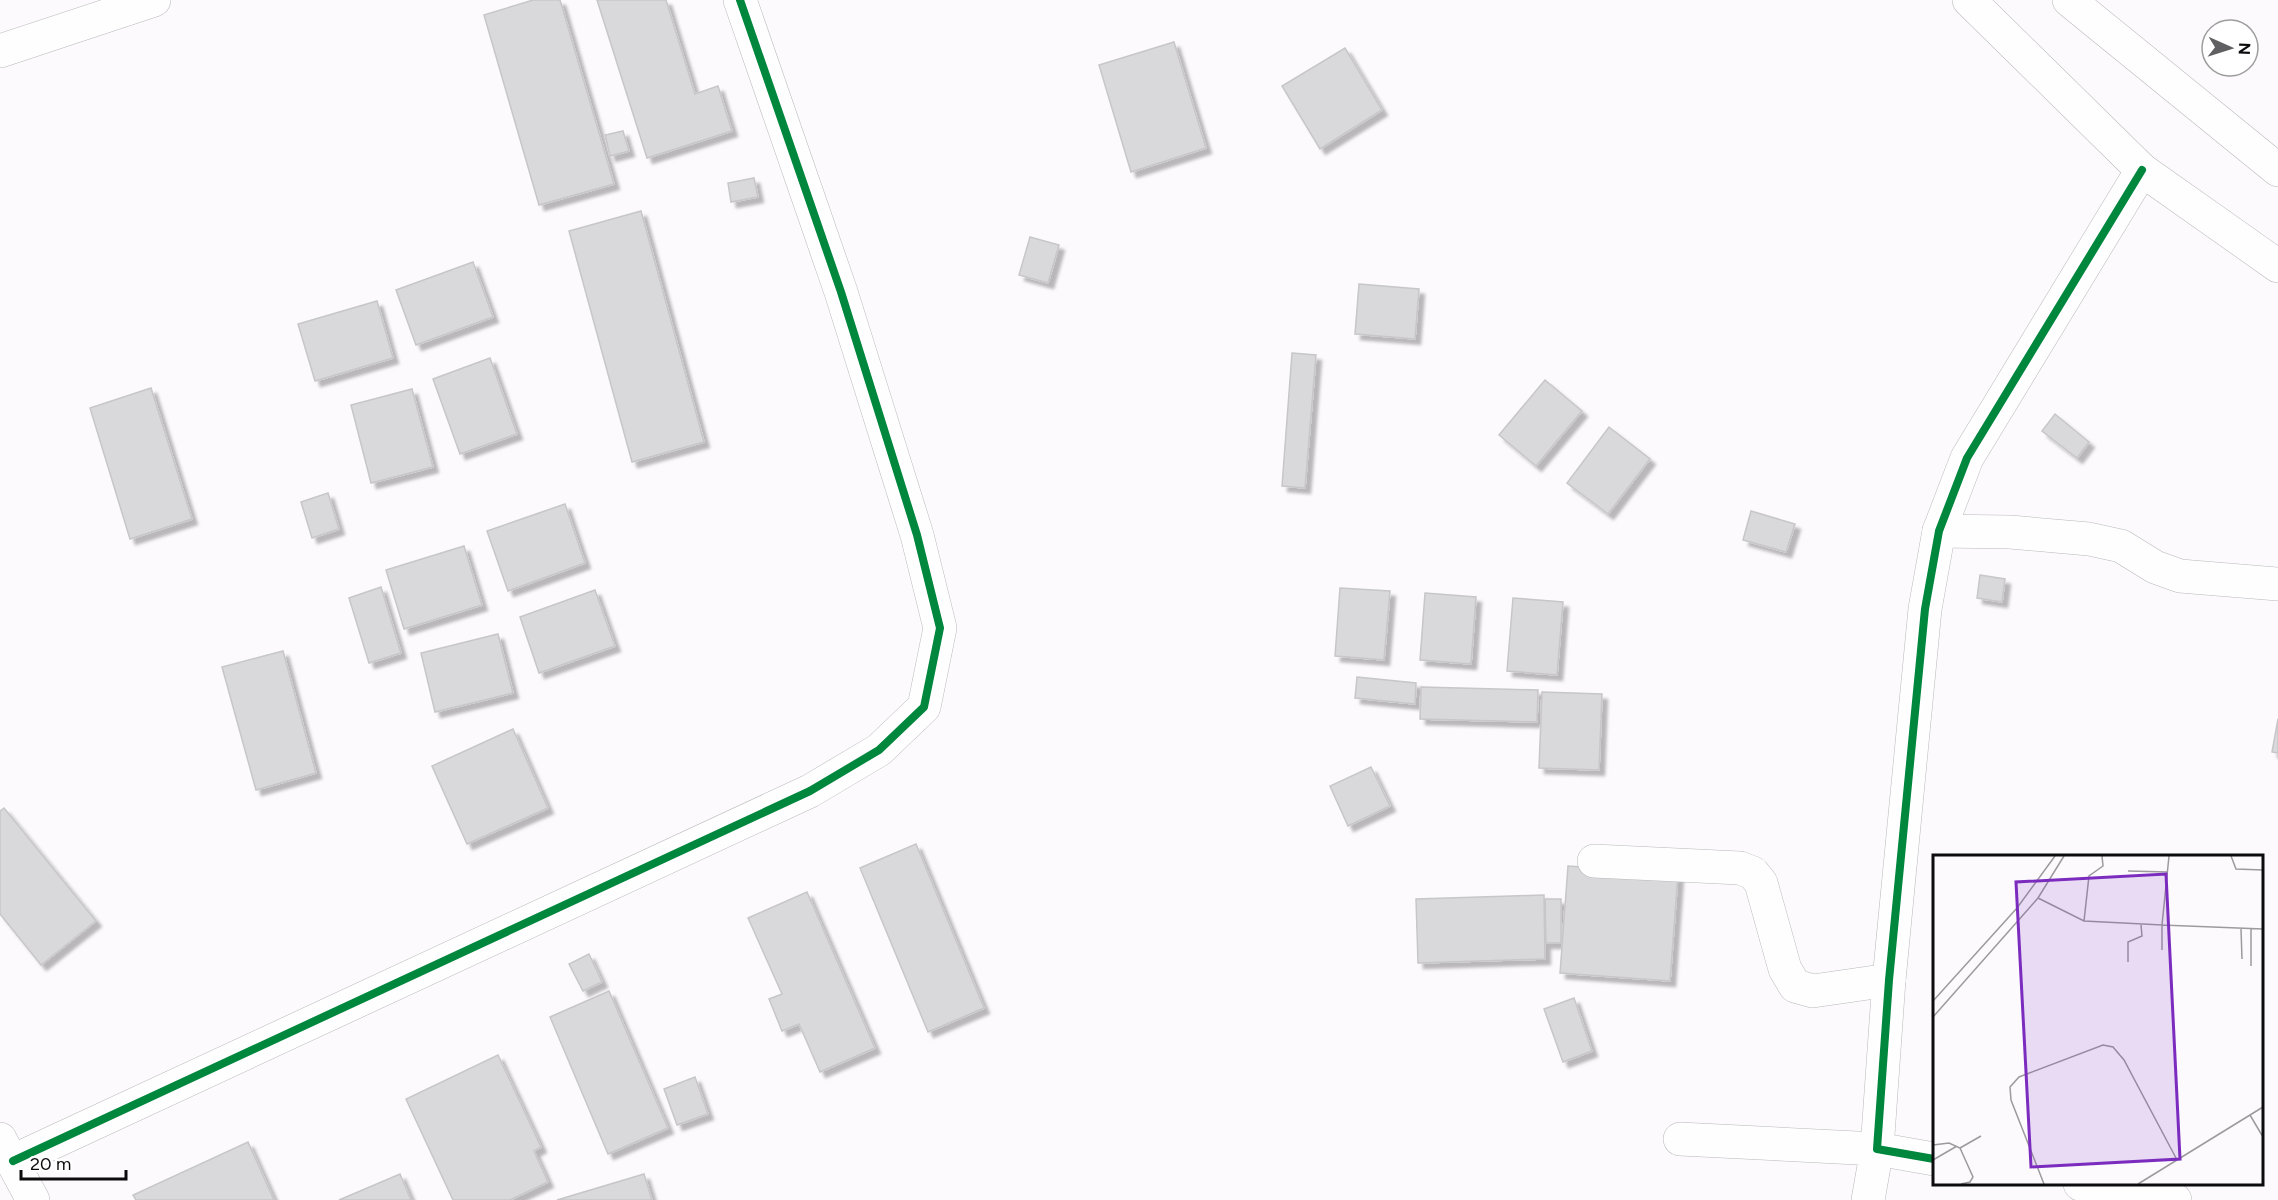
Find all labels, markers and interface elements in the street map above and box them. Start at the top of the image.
north arrow [2200,18,2260,78]
text: N [2235,42,2254,55]
inset map [1933,855,2263,1185]
scale bar [21,1143,126,1181]
text: 20 m [30,1153,71,1175]

